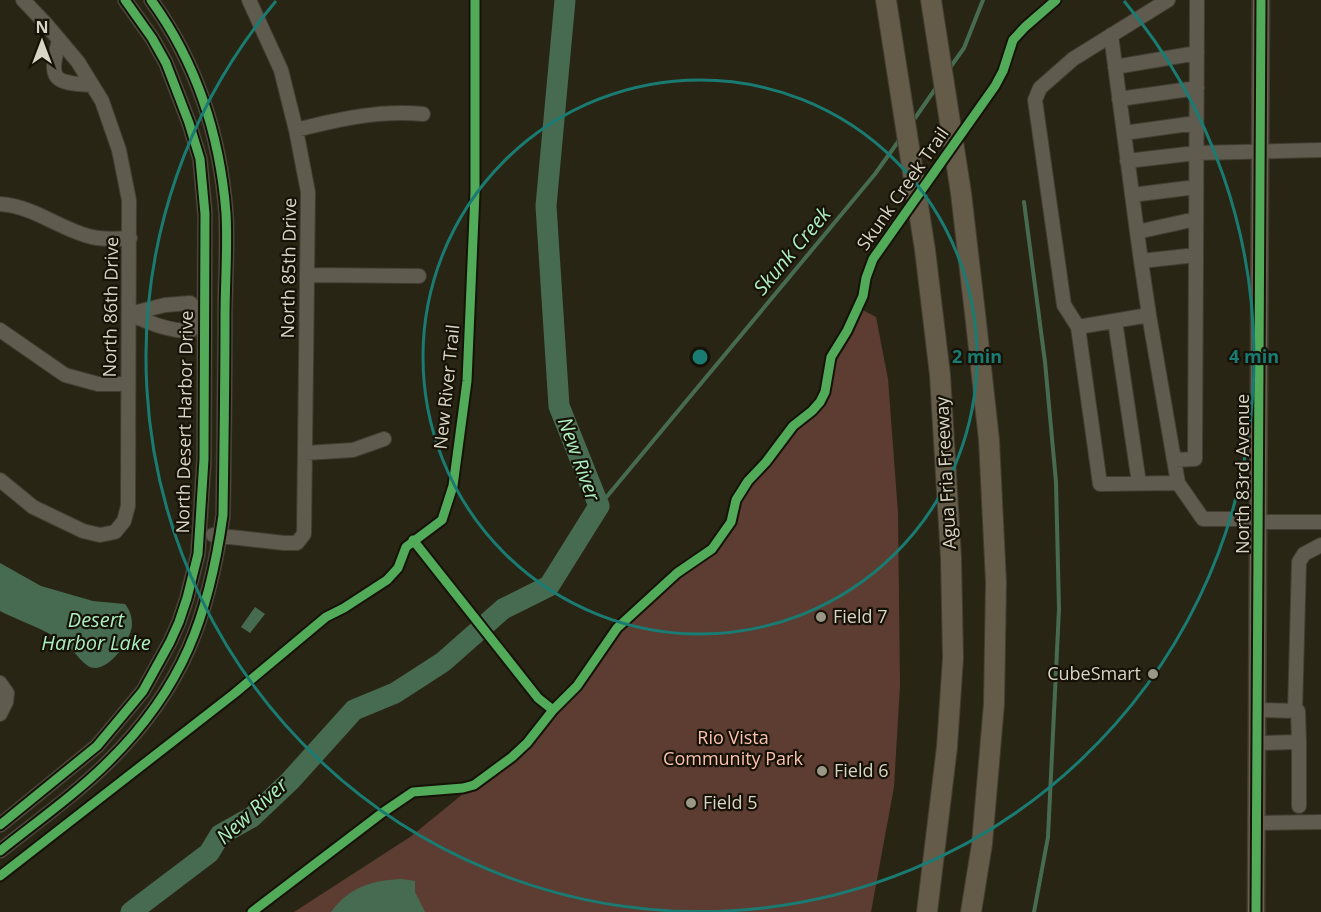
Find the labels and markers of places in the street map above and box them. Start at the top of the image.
centre of rings [690,347,710,367]
place label: Field 7 [833,604,887,628]
marker: Field 7 [814,610,828,624]
place label: CubeSmart [1047,661,1141,685]
marker: CubeSmart [1146,667,1160,681]
place label: Field 6 [834,758,888,782]
marker: Field 6 [815,764,829,778]
place label: Field 5 [703,790,757,814]
marker: Field 5 [684,796,698,810]

